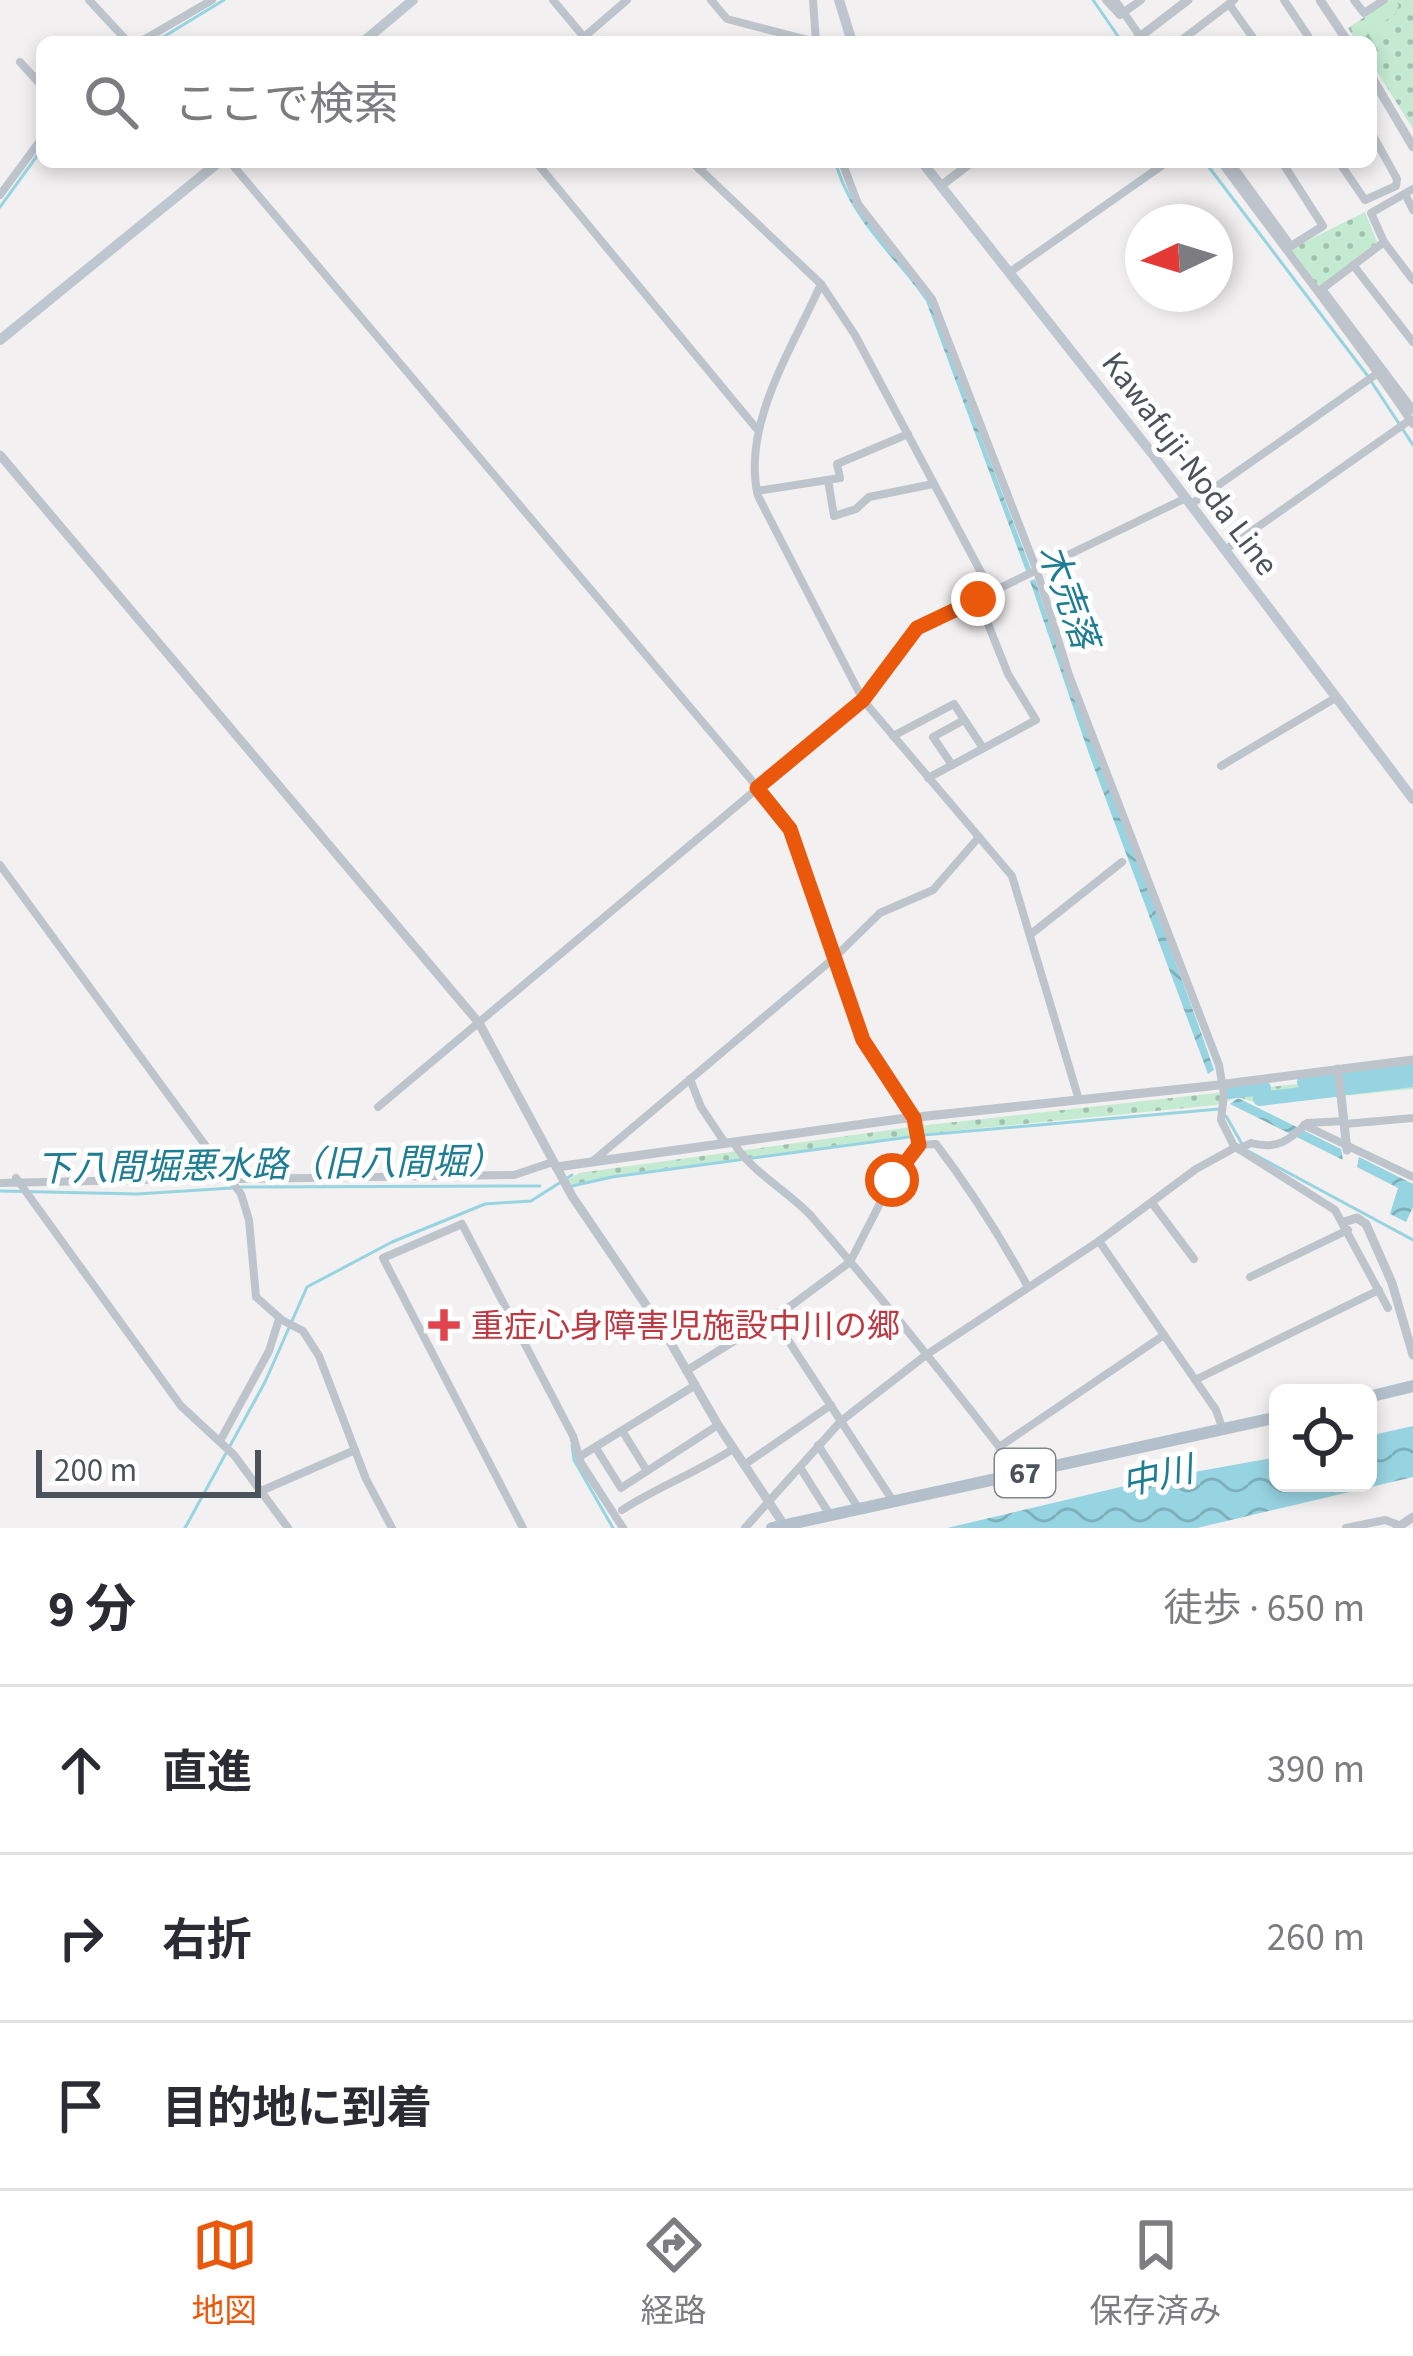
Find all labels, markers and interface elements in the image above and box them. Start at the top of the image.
search box [36,36,1377,168]
icon: search [78,69,144,135]
text: ここで検索 [174,73,399,137]
north arrow [1125,204,1233,312]
street label: Kawafuji-Noda Line [1090,342,1290,586]
water label: 木売落 [1025,537,1112,661]
route end [951,572,1005,626]
water label: 下八間堀悪水路（旧八間堀） [36,1136,504,1195]
route start [865,1153,919,1207]
place label: 重症心身障害児施設中川の郷 [471,1303,900,1350]
marker: 重症心身障害児施設中川の郷 [428,1309,460,1341]
map controls [1269,1384,1377,1492]
button: locate [1269,1384,1377,1492]
water label: 中川 [1117,1443,1202,1509]
scale bar [36,1444,261,1497]
text: 200 m [54,1447,137,1494]
road number: 67 [995,1449,1055,1497]
text: 9 分 [48,1574,136,1646]
text: 徒歩 · 650 m [1163,1581,1365,1637]
icon: ahead [48,1737,114,1803]
text: 直進 [162,1741,252,1805]
text: 390 m [1267,1742,1365,1798]
icon: right [48,1905,114,1971]
text: 右折 [162,1909,252,1973]
text: 260 m [1267,1910,1365,1966]
icon: arrive [48,2073,114,2139]
text: 目的地に到着 [162,2077,432,2141]
tab: 地図 [192,2212,258,2335]
tab: 経路 [641,2212,707,2335]
tab: 保存済み [1090,2212,1222,2335]

